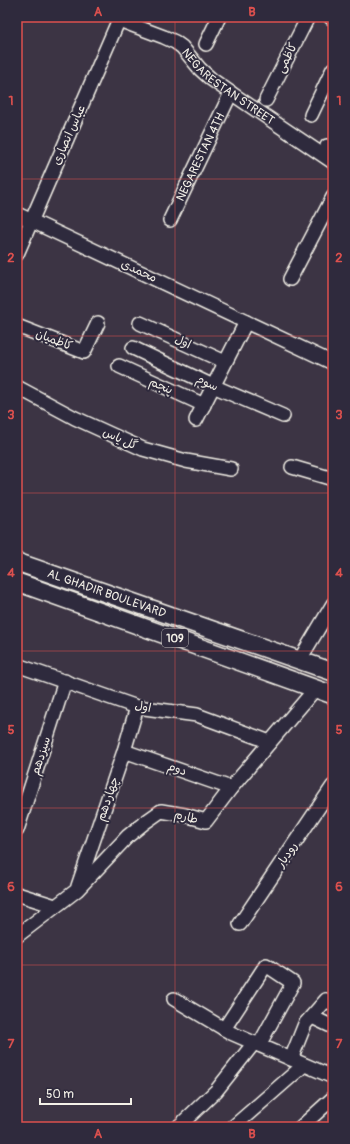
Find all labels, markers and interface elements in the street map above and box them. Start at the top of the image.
text: A [94,4,103,20]
text: B [248,4,256,20]
street label: کاظمی [273,40,301,76]
street label: NEGARESTAN STREET [179,45,278,128]
text: 1 [8,93,14,109]
text: 1 [336,93,342,109]
street label: عباس انصاری [49,103,89,167]
street label: NEGARESTAN 4TH [173,110,228,204]
text: 2 [7,250,15,266]
text: 2 [335,250,343,266]
street label: محمدی [119,256,159,286]
street label: کاظمیان [34,326,74,354]
street label: اول [172,332,194,352]
street label: سوم [193,371,220,396]
street label: پنجم [147,374,175,399]
text: 3 [7,407,15,423]
text: 3 [335,407,343,423]
street label: گل یاس [100,424,140,454]
text: 4 [7,565,15,581]
text: 4 [335,565,343,581]
street label: AL GHADIR BOULEVARD [45,566,169,621]
road number: 109 [162,629,188,647]
street label: اول [133,698,153,716]
text: 5 [7,722,15,738]
text: 5 [335,722,343,738]
street label: سیزدهم [28,735,55,778]
street label: دوم [165,759,189,780]
street label: چهاردهم [93,775,123,823]
street label: طارم [172,807,200,828]
street label: رودبار [272,839,301,871]
text: 6 [7,879,15,895]
text: 6 [335,879,343,895]
text: 7 [8,1036,15,1052]
text: 7 [336,1036,343,1052]
scale bar [40,1080,131,1106]
text: 50 m [46,1087,74,1102]
text: A [94,1126,103,1142]
text: B [248,1126,256,1142]

